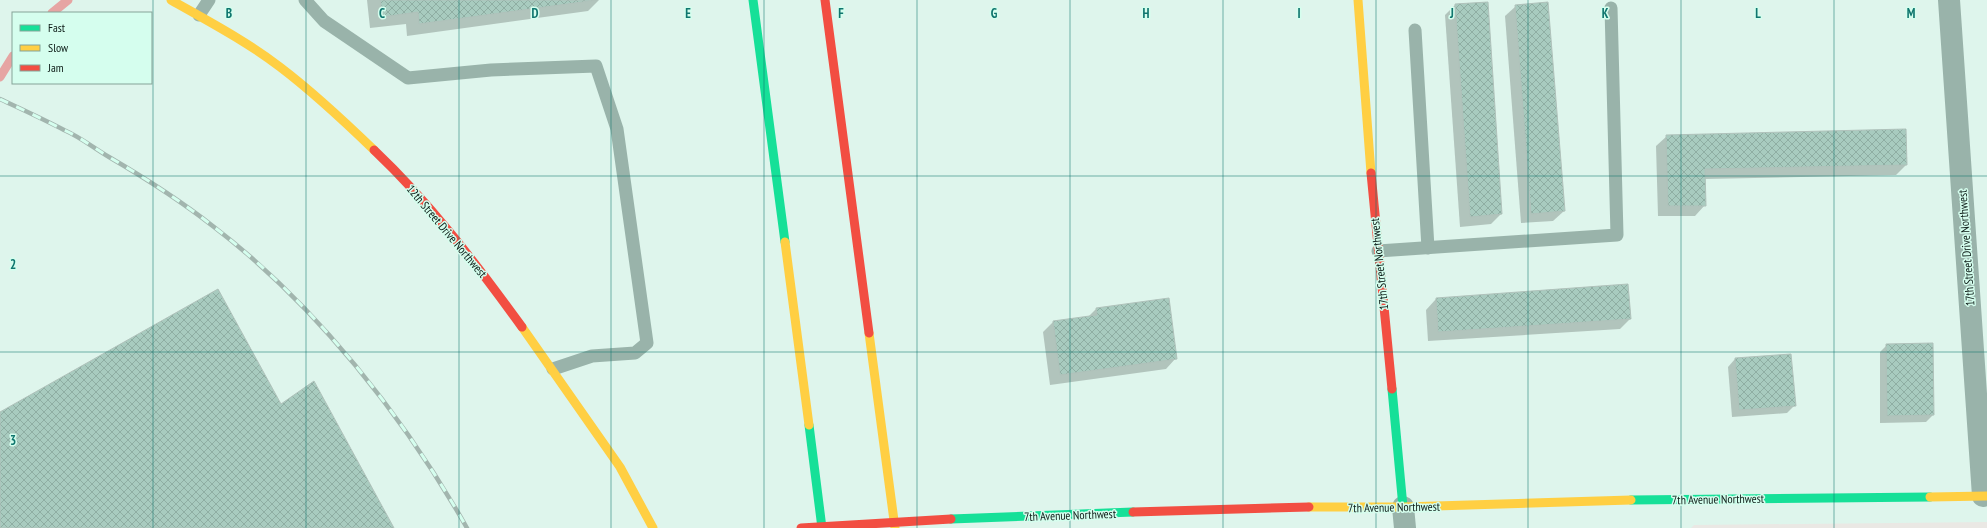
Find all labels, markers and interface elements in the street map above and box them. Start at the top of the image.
text: B [226,5,232,22]
text: C [379,5,385,22]
text: D [532,5,539,22]
text: E [685,5,691,22]
text: F [838,5,844,22]
text: G [991,5,998,22]
text: H [1143,5,1150,22]
text: I [1297,5,1301,22]
text: J [1449,5,1454,22]
text: K [1602,5,1609,22]
text: L [1755,5,1761,22]
text: M [1907,5,1916,22]
legend [12,12,152,84]
text: Fast [48,20,66,35]
text: Slow [48,40,69,55]
text: Jam [47,60,64,75]
street label: 12th Street Drive Northwest [404,181,491,281]
street label: 17th Street Drive Northwest [1954,189,1978,307]
street label: 17th Street Northwest [1367,217,1391,311]
text: 2 [10,256,16,273]
text: 3 [10,432,16,449]
street label: 7th Avenue Northwest [1672,491,1765,507]
street label: 7th Avenue Northwest [1348,499,1441,515]
street label: 7th Avenue Northwest [1024,506,1117,524]

